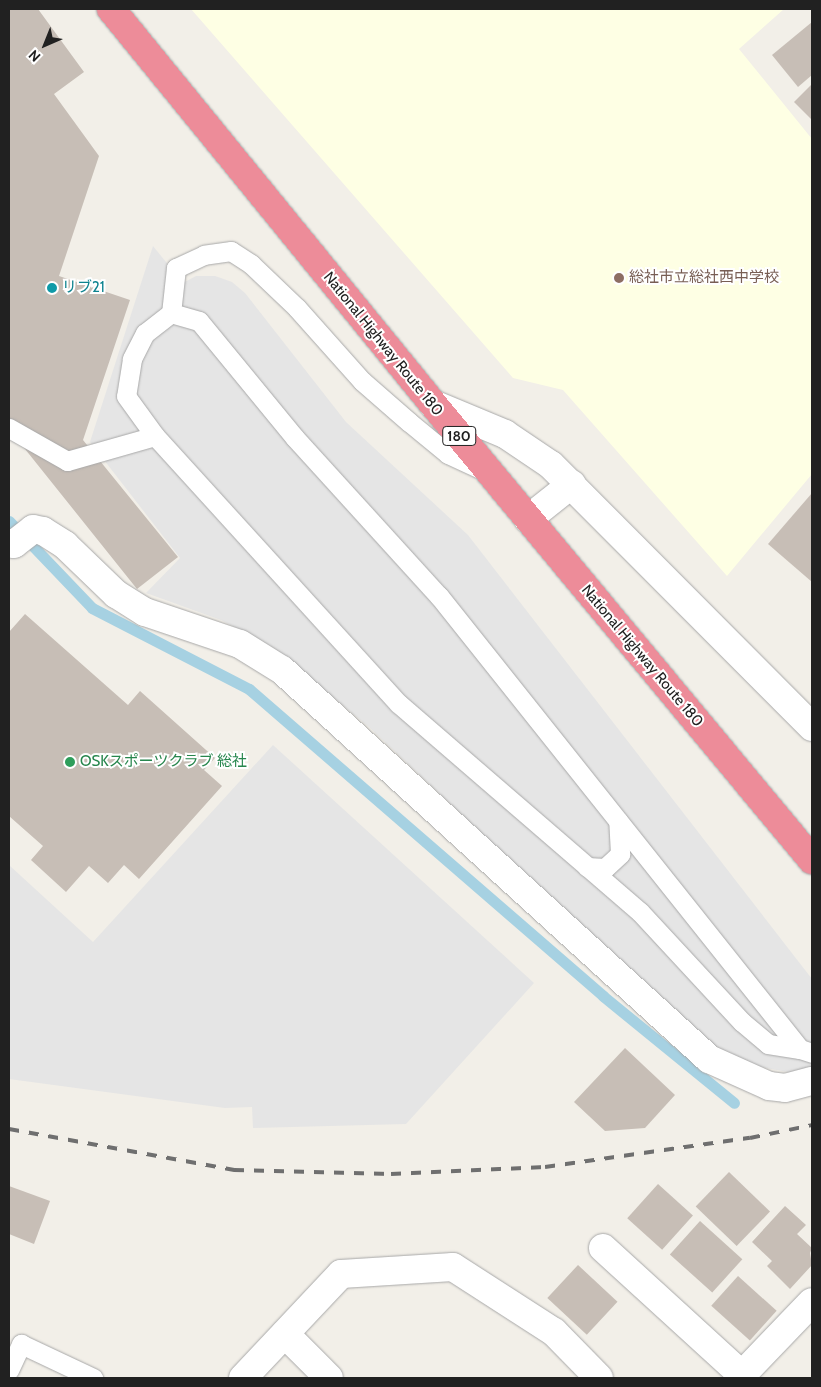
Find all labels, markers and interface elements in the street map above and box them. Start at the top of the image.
north arrow [20,20,70,70]
text: N [25,46,44,66]
street label: National Highway Route 180 [319,269,447,419]
place label: 総社市立総社西中学校 [629,269,779,287]
marker: 総社市立総社西中学校 [613,272,625,284]
place label: リブ21 [62,279,105,297]
marker: リブ21 [46,282,58,294]
road number: 180 [442,424,476,448]
street label: National Highway Route 180 [577,581,707,731]
place label: OSKスポーツクラブ 総社 [80,753,247,771]
marker: OSKスポーツクラブ 総社 [64,756,76,768]

